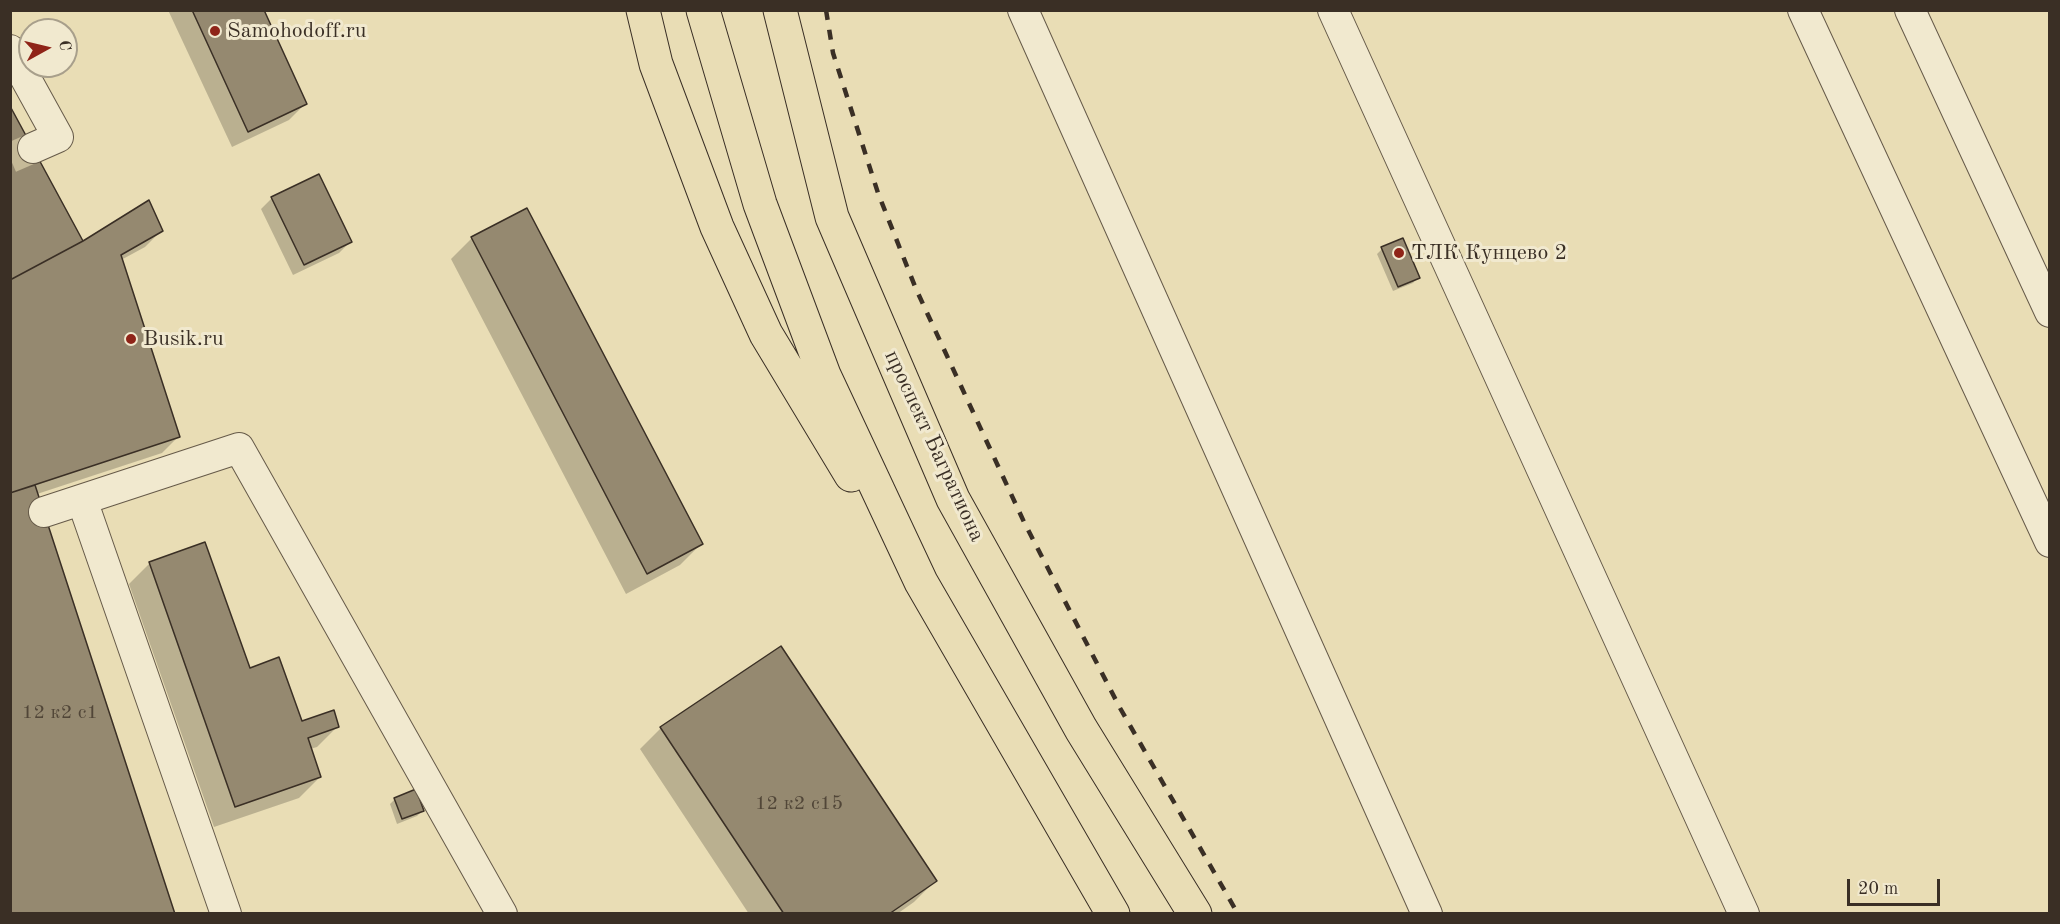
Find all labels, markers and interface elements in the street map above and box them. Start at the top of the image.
north arrow [18,18,78,78]
place label: Samohodoff.ru [227,18,367,44]
marker: Samohodoff.ru [208,24,222,38]
text: С [55,39,73,52]
place label: ТЛК Кунцево 2 [1411,240,1567,266]
marker: ТЛК Кунцево 2 [1392,246,1406,260]
place label: Busik.ru [143,326,224,352]
marker: Busik.ru [124,332,138,346]
street label: проспект Багратиона [878,346,990,546]
house number: 12 к2 с1 [22,701,98,725]
house number: 12 к2 с15 [755,792,843,816]
scale bar [1850,867,1943,905]
text: 20 m [1858,880,1898,898]

